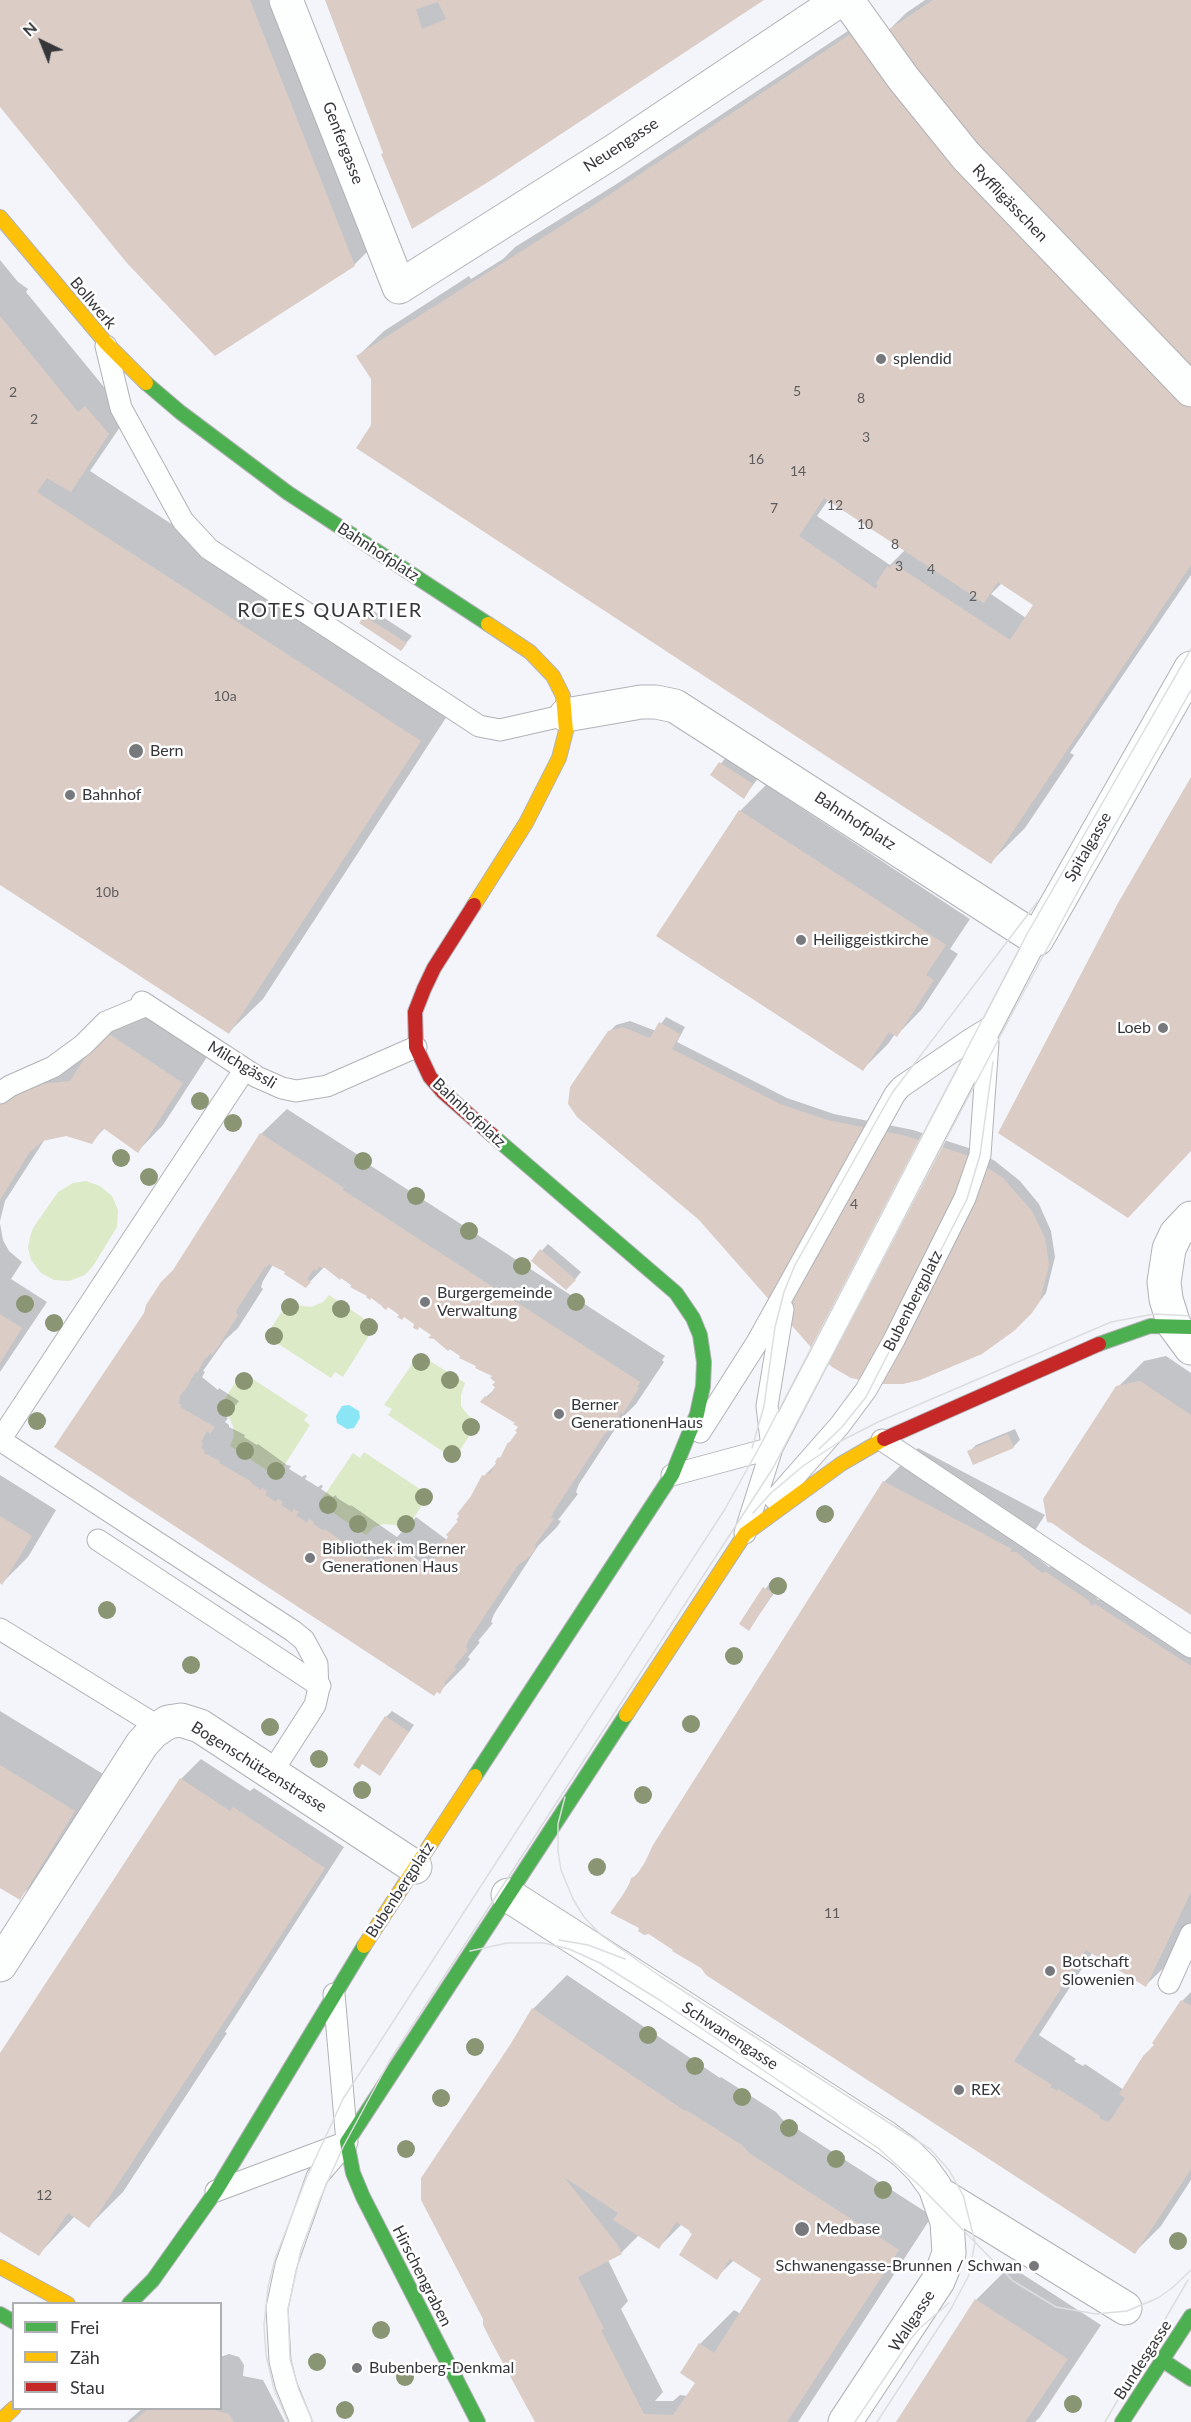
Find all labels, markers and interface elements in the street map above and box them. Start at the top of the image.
north arrow [12,12,72,72]
text: N [18,17,40,40]
street label: Genfergasse [318,99,368,187]
street label: Neuengasse [580,114,662,176]
street label: Ryffligässchen [968,160,1052,246]
street label: Bollwerk [66,273,120,333]
place label: splendid [893,349,952,369]
marker: splendid [874,352,888,366]
house number: 5 [793,383,801,399]
house number: 2 [9,384,17,400]
house number: 8 [857,390,865,406]
house number: 2 [30,411,38,427]
house number: 3 [862,429,870,445]
house number: 16 [748,451,764,467]
house number: 14 [790,463,806,479]
house number: 12 [827,497,843,513]
house number: 7 [770,500,778,516]
house number: 10 [857,516,873,532]
street label: Bahnhofplatz [334,519,422,585]
house number: 8 [891,536,899,552]
house number: 3 [895,558,903,574]
house number: 4 [927,561,935,577]
house number: 2 [969,588,977,604]
district label: ROTES QUARTIER [237,599,423,623]
house number: 10a [213,688,237,704]
place label: Bern [150,741,183,761]
marker: Bern [127,742,145,760]
place label: Bahnhof [82,785,141,805]
marker: Bahnhof [63,788,77,802]
street label: Bahnhofplatz [811,788,899,854]
street label: Spitalgasse [1060,809,1116,885]
house number: 10b [95,884,119,900]
place label: Heiliggeistkirche [813,930,929,950]
marker: Heiliggeistkirche [794,933,808,947]
place label: Loeb [1117,1018,1151,1038]
marker: Loeb [1156,1021,1170,1035]
street label: Milchgässli [204,1037,280,1093]
street label: Bahnhofplatz [428,1074,510,1152]
house number: 4 [850,1196,858,1212]
street label: Bubenbergplatz [879,1247,947,1355]
place label: Burgergemeinde Verwaltung [437,1283,552,1321]
marker: Burgergemeinde Verwaltung [418,1295,432,1309]
place label: Berner GenerationenHaus [571,1395,703,1433]
marker: Berner GenerationenHaus [552,1407,566,1421]
place label: Bibliothek im Berner Generationen Haus [322,1539,466,1577]
marker: Bibliothek im Berner Generationen Haus [303,1551,317,1565]
street label: Bogenschützenstrasse [188,1718,330,1816]
street label: Bubenbergplatz [362,1838,438,1942]
house number: 11 [824,1905,840,1921]
place label: Botschaft Slowenien [1062,1952,1134,1990]
marker: Botschaft Slowenien [1043,1964,1057,1978]
street label: Schwanengasse [678,1998,782,2074]
place label: REX [971,2080,1001,2100]
marker: REX [952,2083,966,2097]
house number: 12 [36,2187,52,2203]
place label: Medbase [816,2219,880,2239]
marker: Medbase [793,2220,811,2238]
street label: Hirschengraben [388,2222,456,2330]
place label: Schwanengasse-Brunnen / Schwan [776,2256,1022,2276]
marker: Schwanengasse-Brunnen / Schwan [1027,2259,1041,2273]
street label: Wallgasse [885,2287,939,2355]
legend [12,2302,222,2410]
text: Frei [70,2316,99,2338]
street label: Bundesgasse [1110,2317,1176,2403]
text: Zäh [70,2346,100,2368]
place label: Bubenberg-Denkmal [369,2358,514,2378]
marker: Bubenberg-Denkmal [350,2361,364,2375]
text: Stau [70,2376,105,2398]

